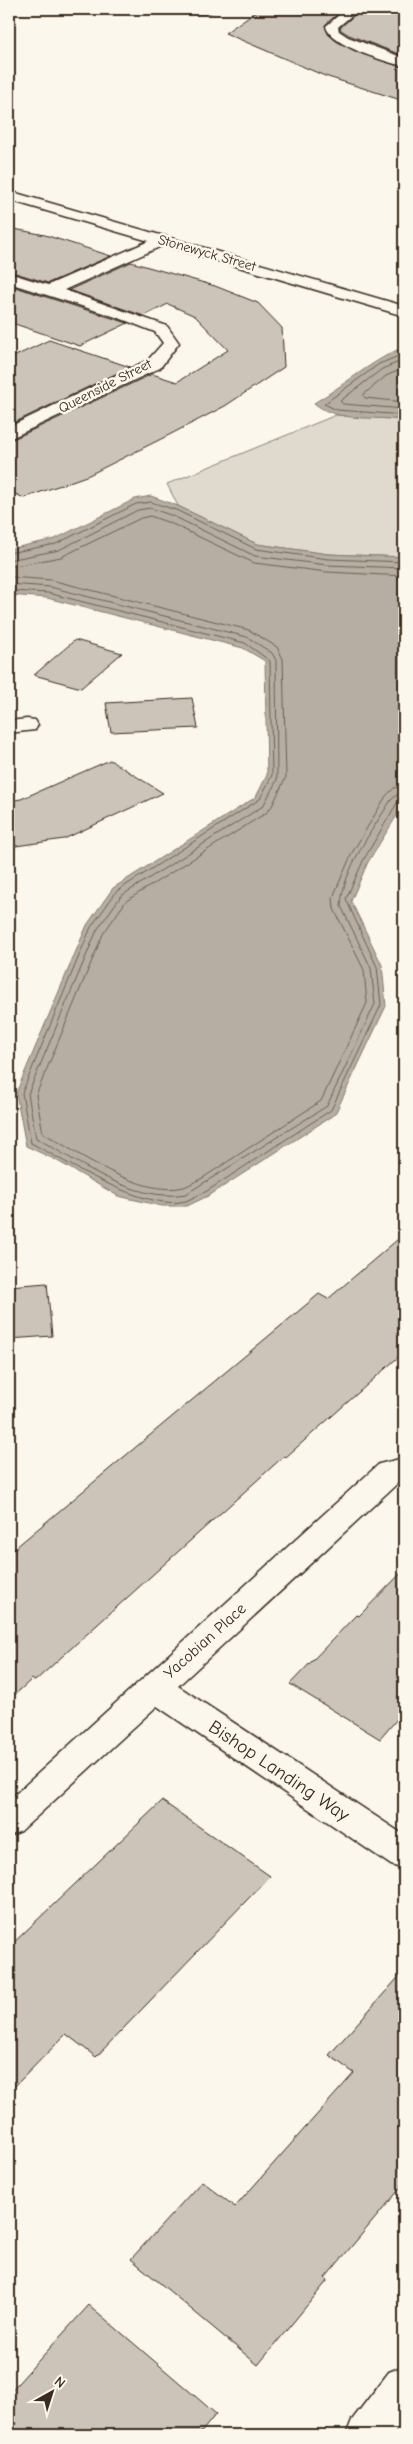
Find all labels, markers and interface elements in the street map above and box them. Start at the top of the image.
street label: Stonewyck Street [156,231,259,275]
street label: Queenside Street [56,355,155,417]
street label: Yacobian Place [160,1599,250,1683]
street label: Bishop Landing Way [204,1716,354,1827]
north arrow [28,2366,78,2416]
text: N [51,2373,69,2392]

